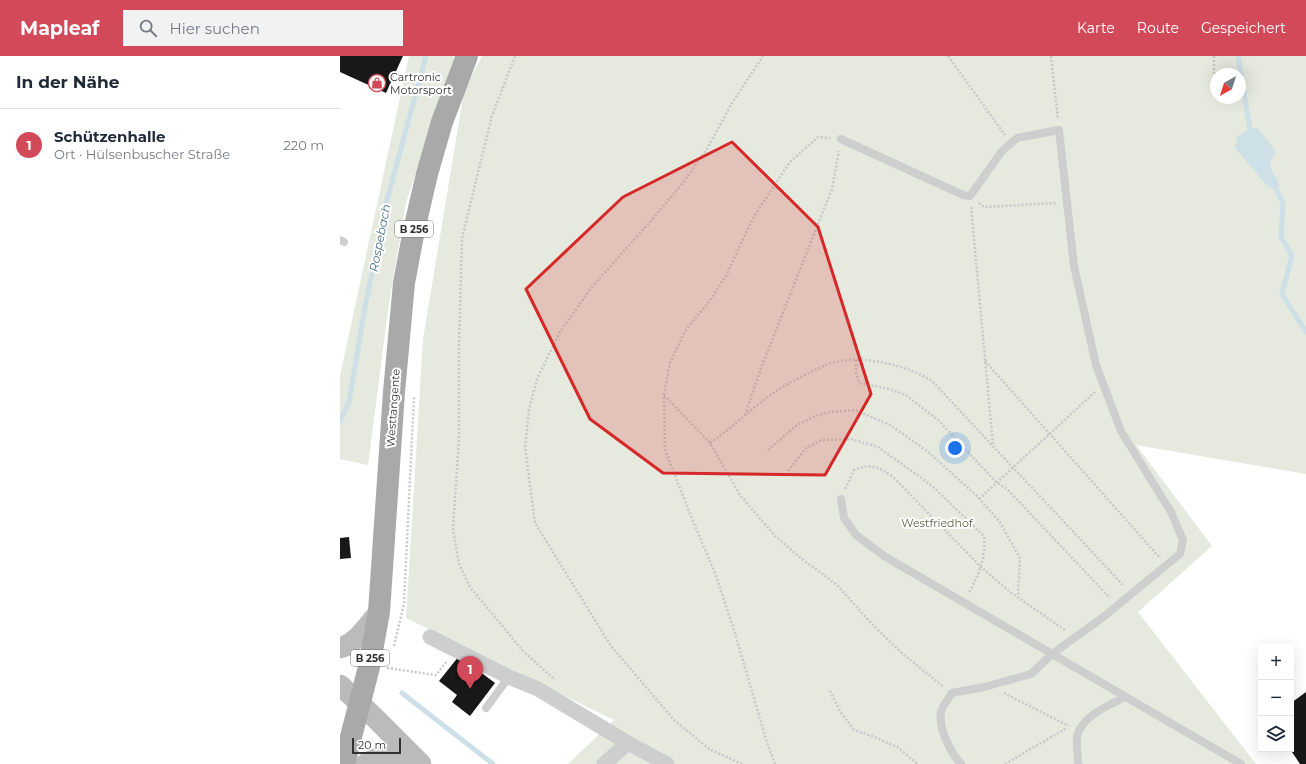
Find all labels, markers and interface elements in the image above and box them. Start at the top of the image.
search box [123,10,403,46]
text: Mapleaf [20,17,99,40]
icon: search [137,17,159,39]
text: Hier suchen [169,19,260,38]
text: Karte [1077,19,1115,37]
text: Route [1137,19,1179,37]
text: Gespeichert [1201,19,1286,37]
north arrow [1210,68,1246,104]
place label: Cartronic Motorsport [390,70,452,97]
text: In der Nähe [16,72,120,92]
shop icon: Cartronic Motorsport [367,73,387,93]
text: Schützenhalle [54,127,166,146]
text: 1 [26,137,32,153]
text: 220 m [283,137,324,153]
text: Ort · Hülsenbuscher Straße [54,146,230,162]
water label: Rospebach [366,203,393,273]
road number: B 256 [395,221,433,237]
street label: Westtangente [383,368,403,448]
your location [945,438,965,458]
park label: Westfriedhof [901,516,974,530]
map controls [1258,644,1294,752]
button: + [1258,644,1294,680]
road number: B 256 [351,650,389,666]
pin: 1 [457,656,483,689]
button: − [1258,680,1294,716]
button: layers [1258,716,1294,752]
scale bar [352,736,401,755]
text: 20 m [358,738,386,752]

